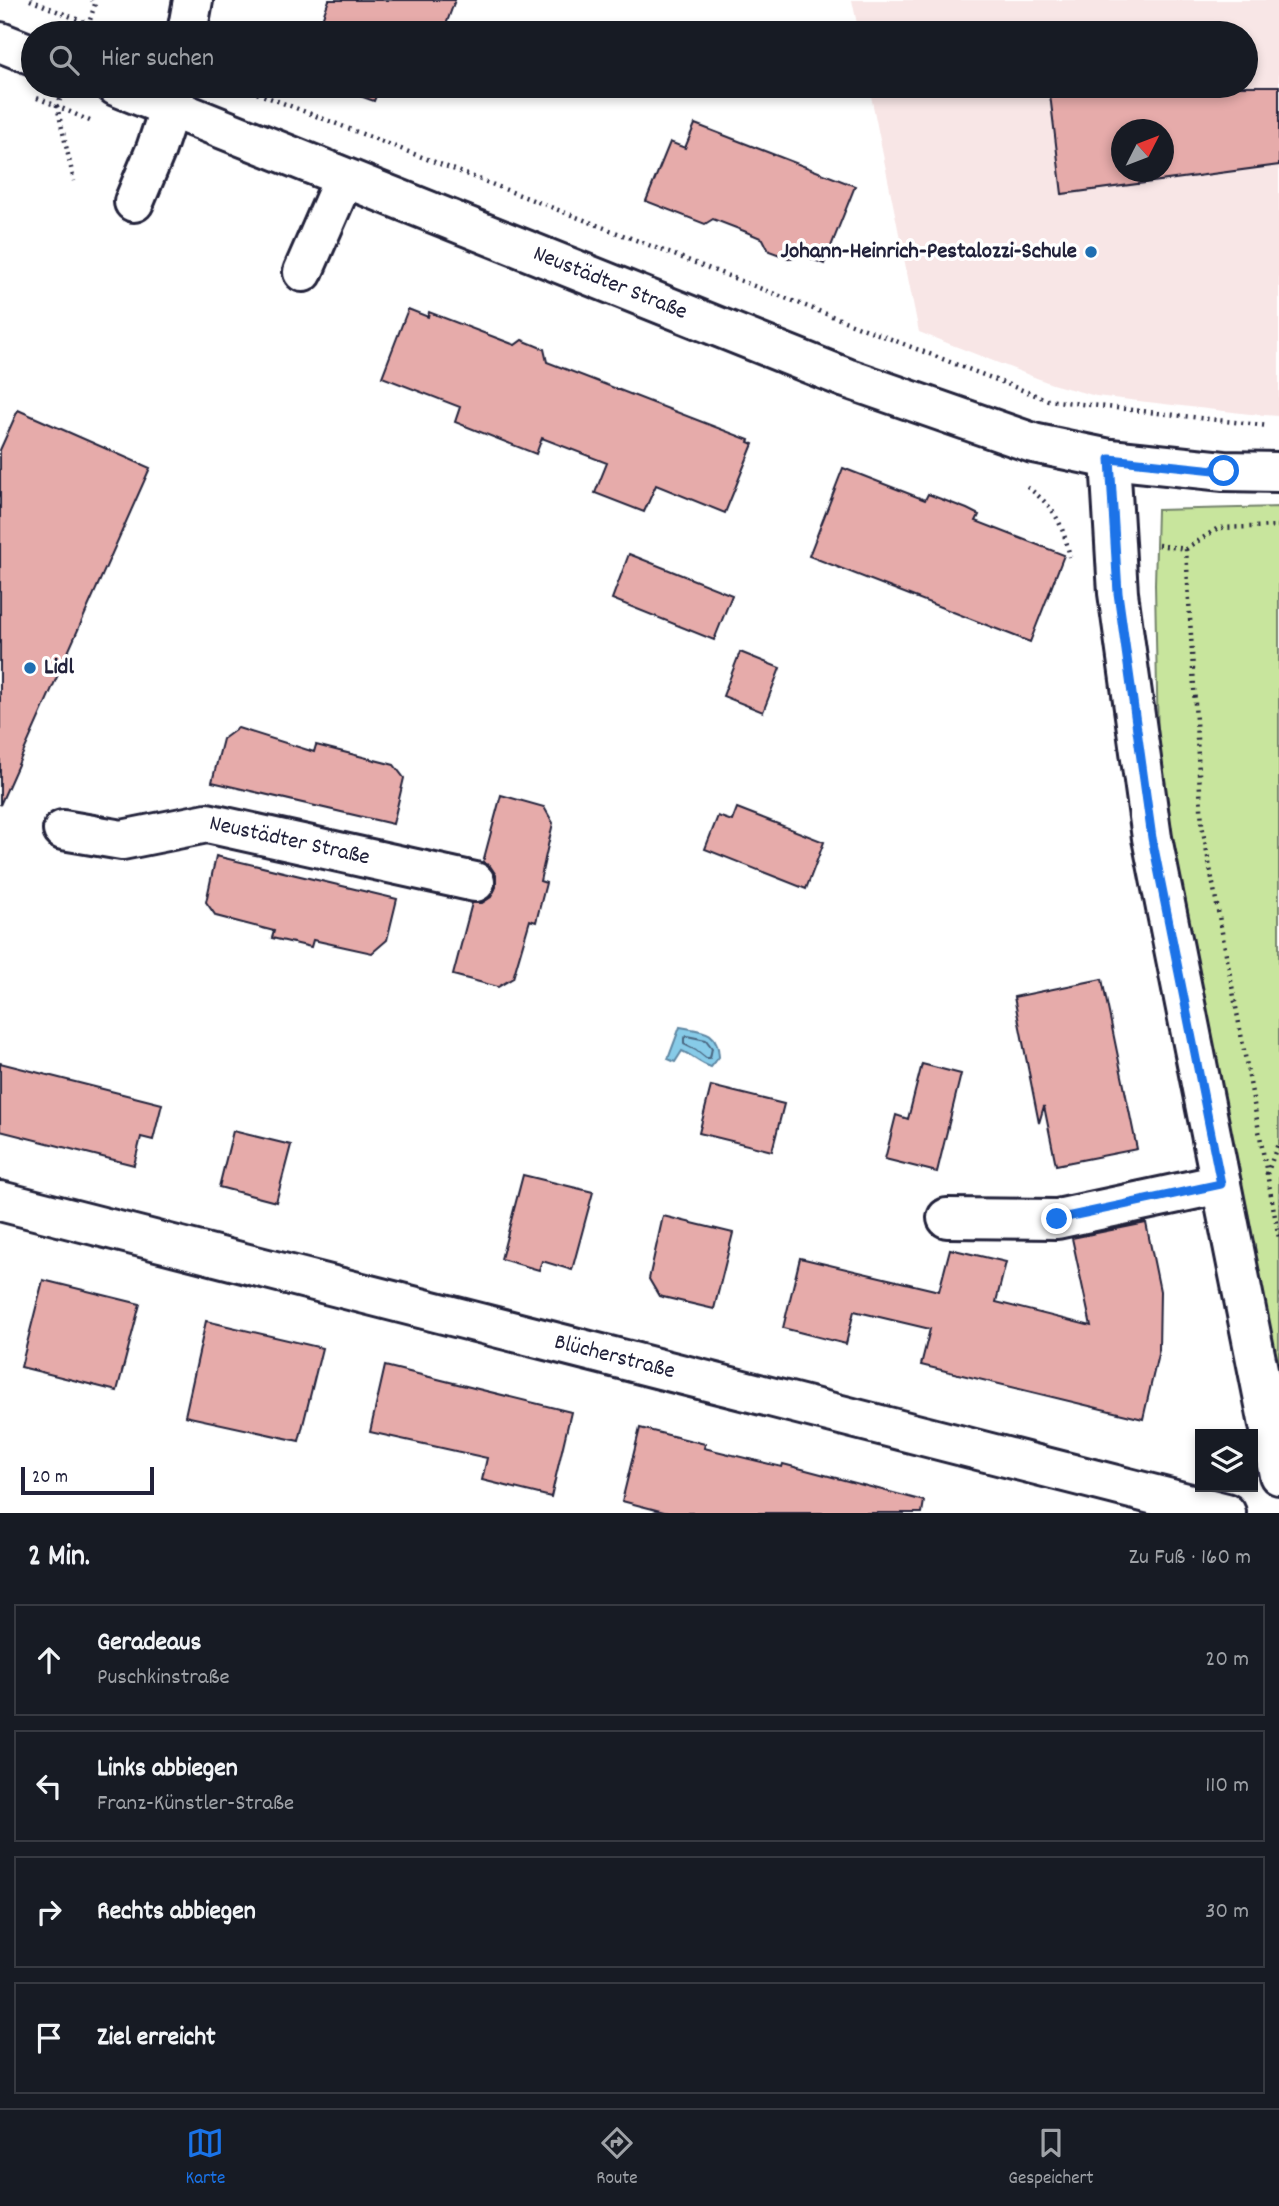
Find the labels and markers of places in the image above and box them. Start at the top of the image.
place label: Johann-Heinrich-Pestalozzi-Schule [781,236,1077,269]
marker: Johann-Heinrich-Pestalozzi-Schule [1083,244,1099,260]
place label: Lidl [44,652,74,685]
marker: Lidl [22,660,38,676]

